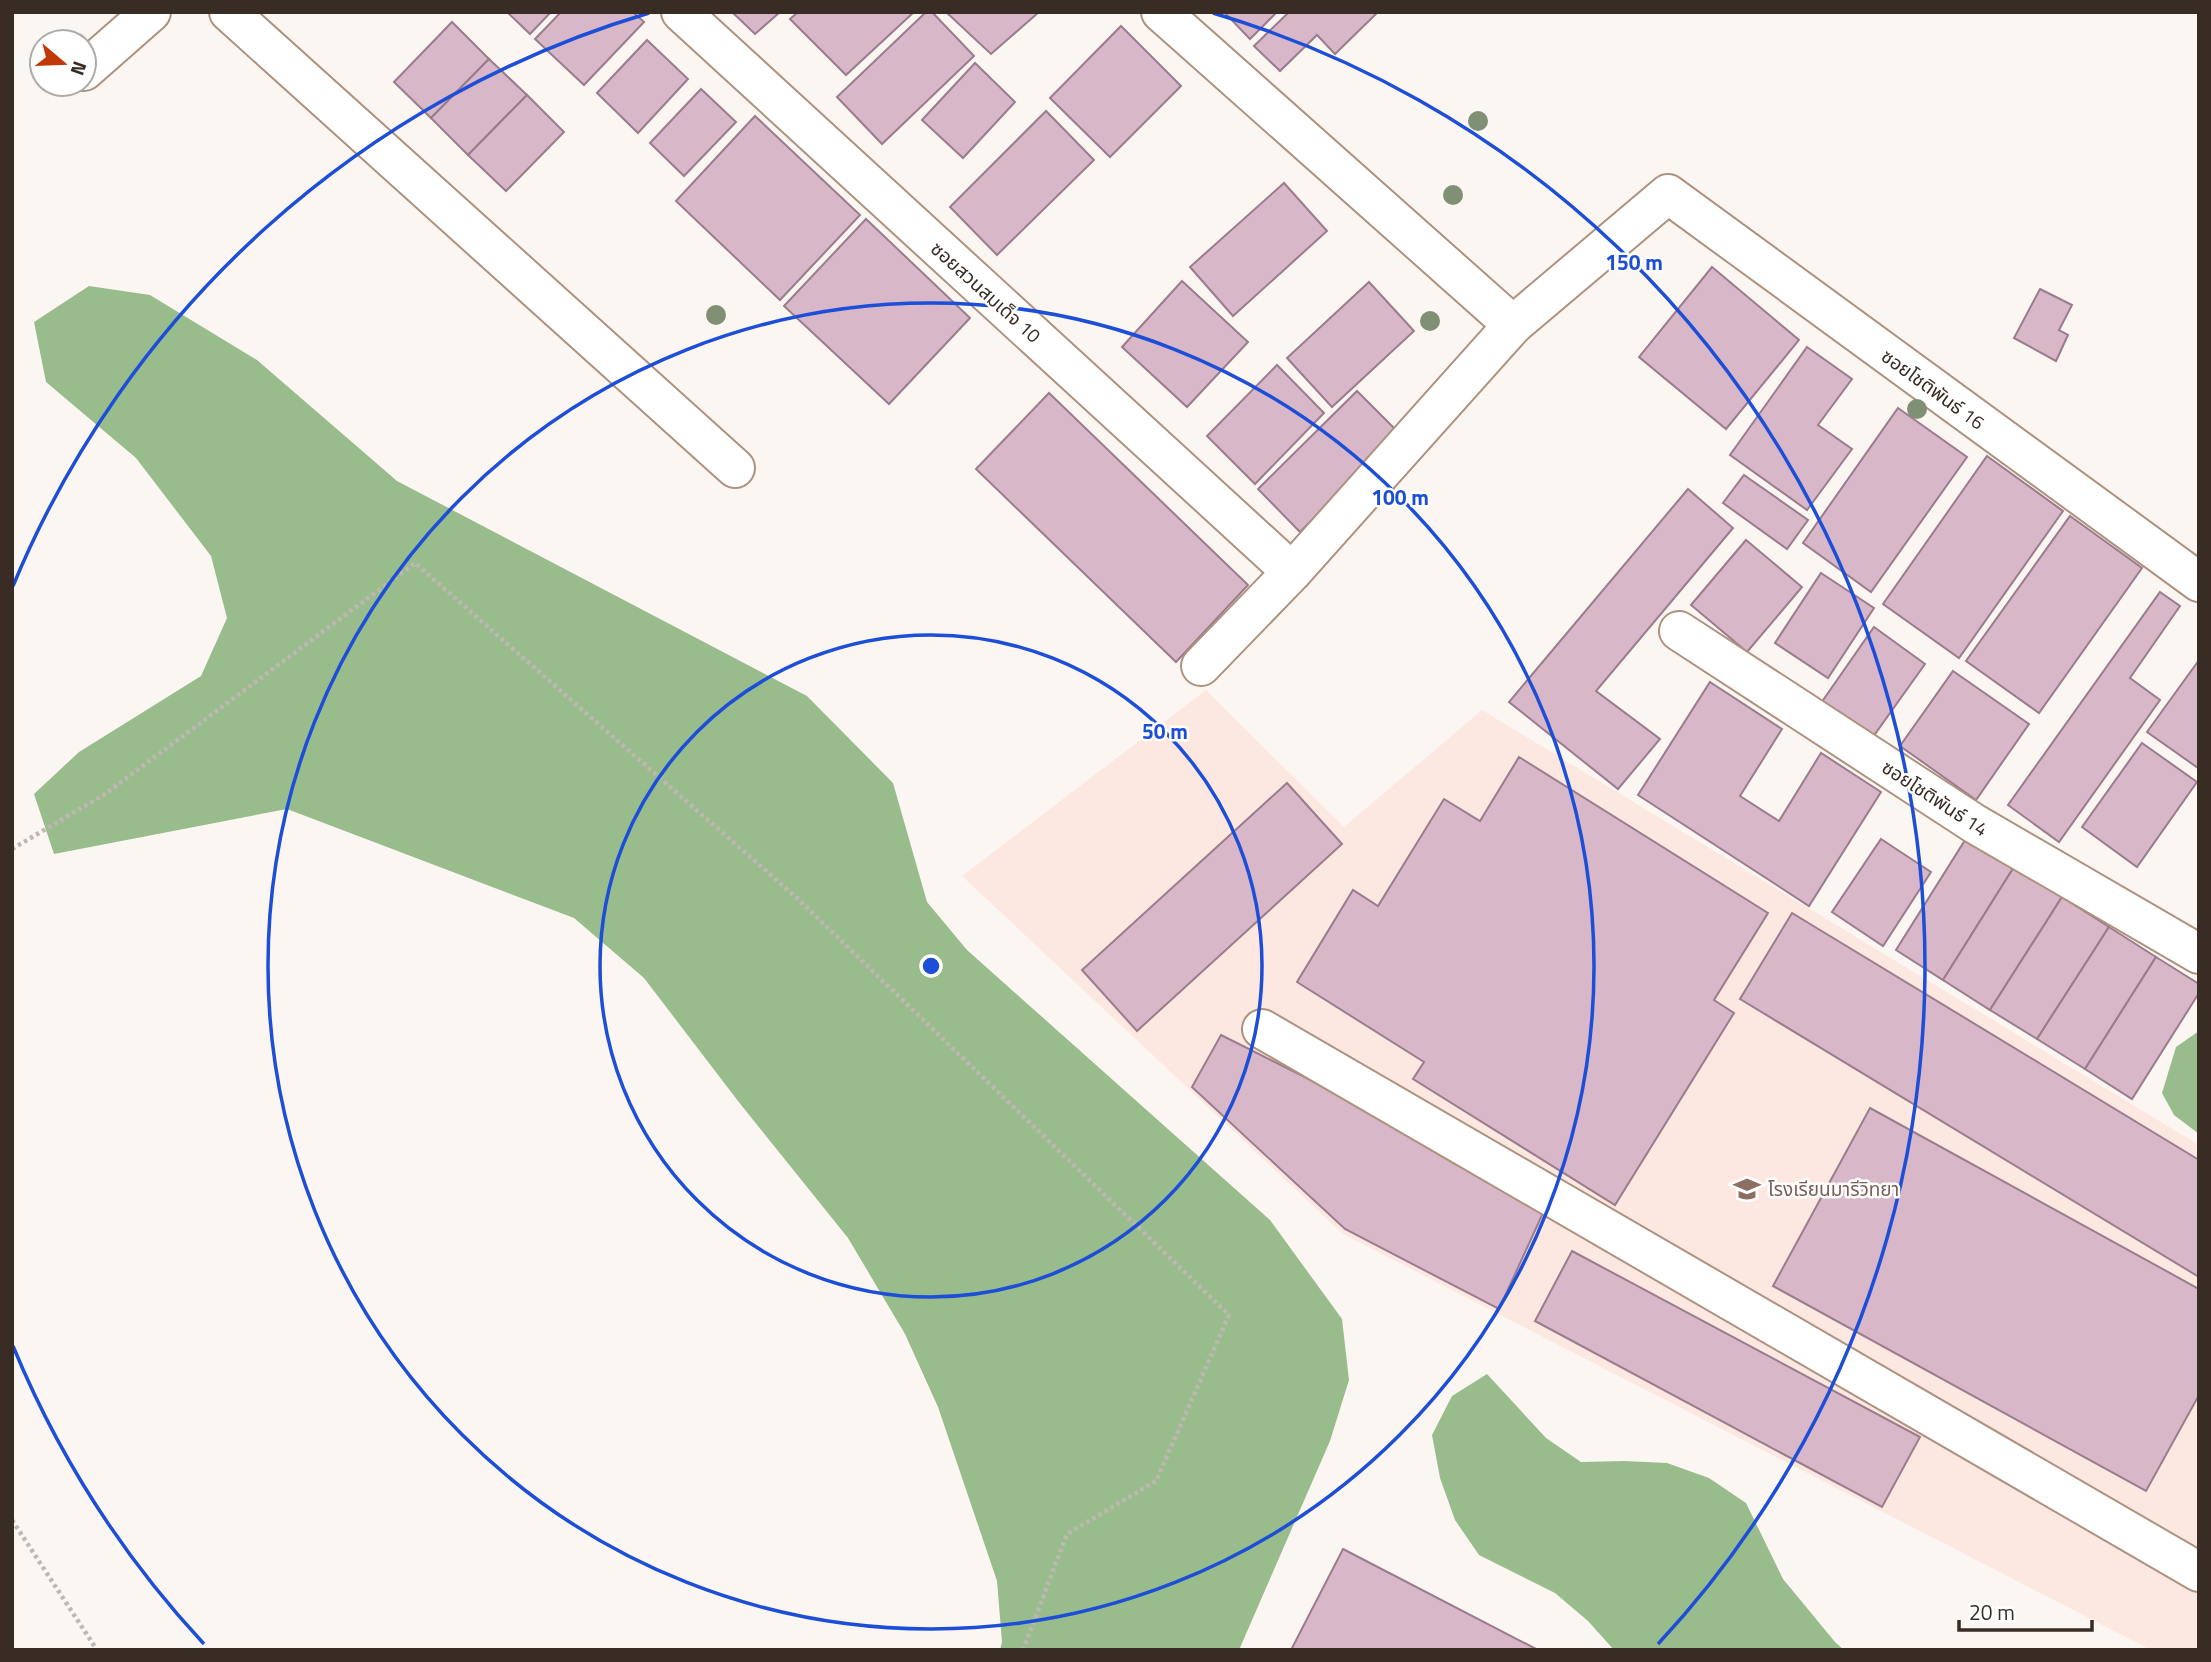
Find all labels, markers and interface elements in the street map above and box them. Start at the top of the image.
north arrow [28,28,98,98]
text: N [64,58,95,80]
street label: ซอยสวนสมเด็จ 10 [925,234,1048,349]
text: 150 m [1605,246,1663,278]
street label: ซอยโชติพันธ์ 16 [1876,341,1991,436]
text: 100 m [1371,481,1429,513]
text: 50 m [1142,715,1188,747]
street label: ซอยโชติพันธ์ 14 [1876,752,1994,843]
centre of rings [919,954,943,978]
school or university icon: โรงเรียนมารีวิทยา [1732,1174,1762,1204]
place label: โรงเรียนมารีวิทยา [1768,1174,1899,1203]
scale bar [1959,1588,2092,1632]
text: 20 m [1969,1596,2015,1628]

